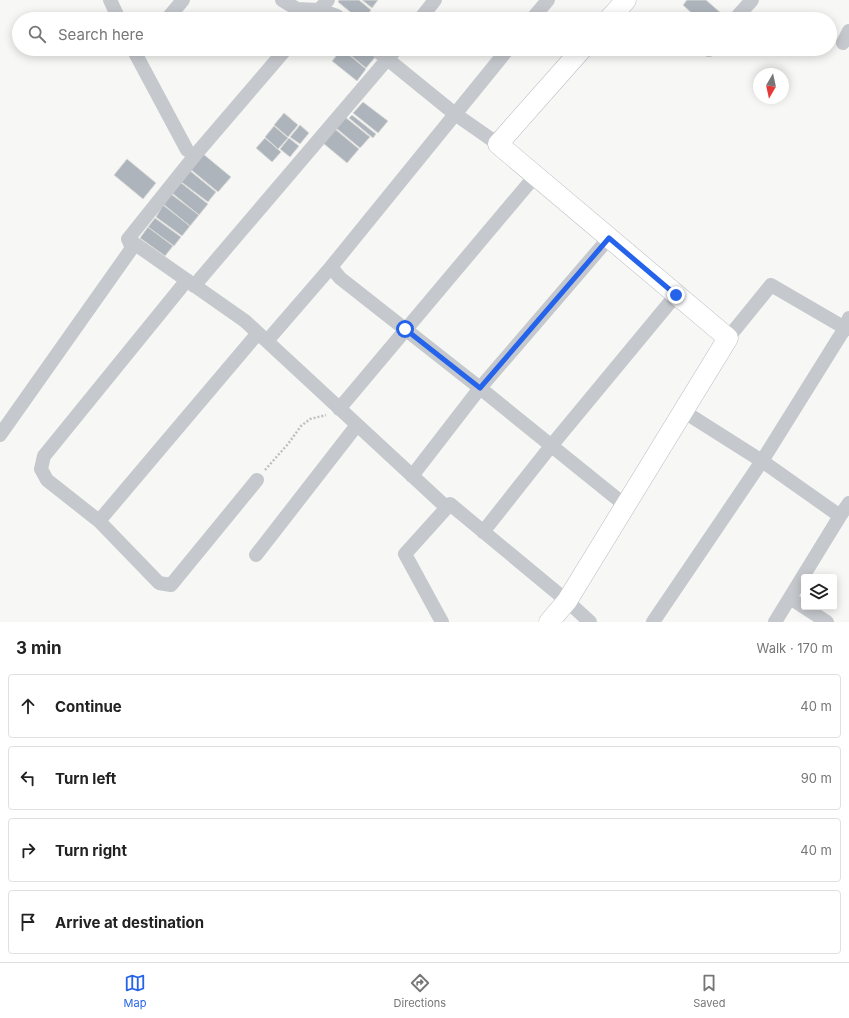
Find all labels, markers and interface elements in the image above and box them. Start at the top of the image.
search box [12,12,837,56]
icon: search [26,23,48,45]
text: Search here [58,25,144,44]
north arrow [753,68,789,104]
route end [667,286,685,304]
route start [396,320,414,338]
map controls [801,574,837,610]
button: layers [801,574,837,610]
text: 3 min [16,638,62,658]
text: Walk · 170 m [757,640,833,656]
icon: ahead [17,695,39,717]
text: Continue [55,697,122,716]
text: 40 m [800,698,832,714]
icon: left [17,767,39,789]
text: Turn left [55,769,116,788]
text: 90 m [801,770,832,786]
icon: right [17,839,39,861]
text: Turn right [55,841,127,860]
text: 40 m [800,842,832,858]
icon: arrive [17,911,39,933]
text: Arrive at destination [55,913,204,932]
tab: Map [124,972,146,1010]
tab: Directions [394,972,446,1010]
tab: Saved [693,972,725,1010]

